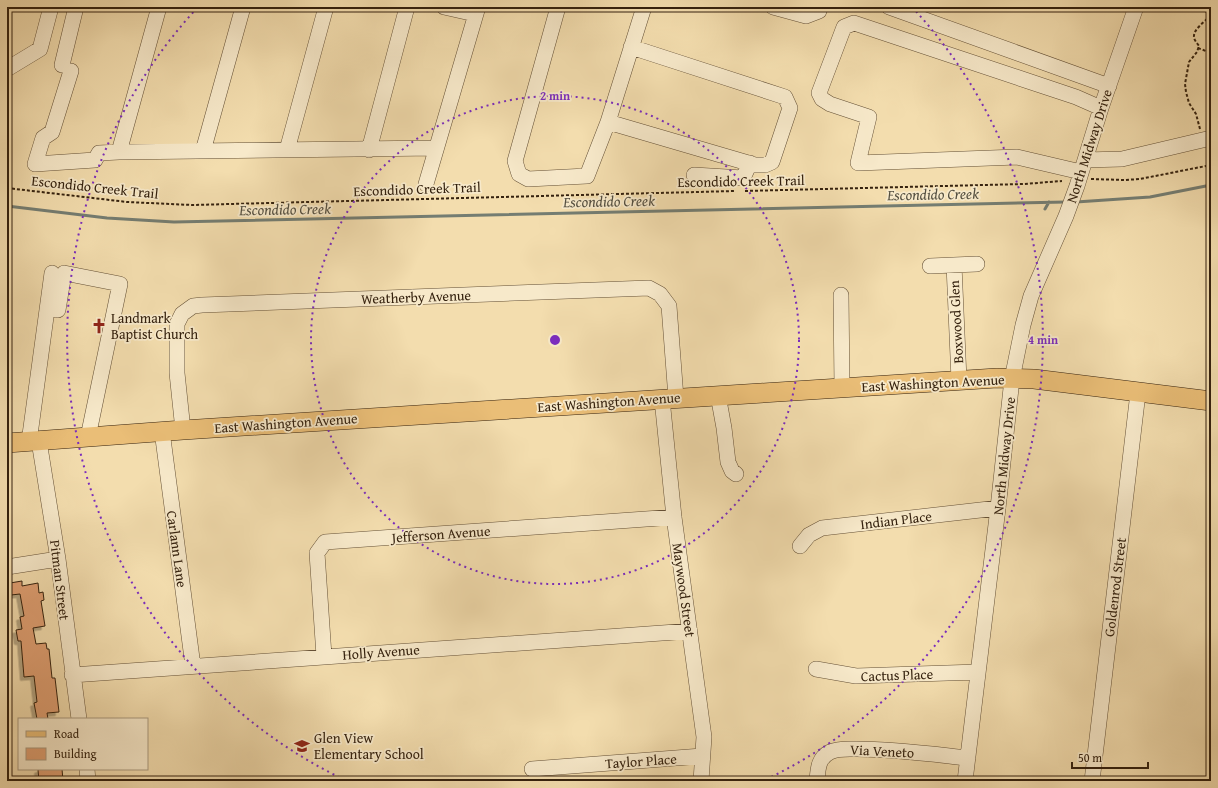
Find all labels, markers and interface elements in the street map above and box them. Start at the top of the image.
street label: North Midway Drive [1061,86,1117,206]
text: 2 min [540,87,570,104]
street label: Escondido Creek Trail [31,170,159,204]
street label: Escondido Creek Trail [677,170,805,192]
street label: Escondido Creek Trail [353,177,481,201]
water label: Escondido Creek [886,183,979,205]
water label: Escondido Creek [562,190,655,212]
water label: Escondido Creek [238,198,331,220]
street label: Boxwood Glen [944,280,968,364]
street label: Weatherby Avenue [361,285,472,309]
place label: Landmark Baptist Church [111,308,198,344]
church icon: Landmark Baptist Church [90,317,108,335]
text: 4 min [1028,331,1058,348]
centre of rings [548,333,562,347]
street label: East Washington Avenue [861,369,1006,397]
street label: East Washington Avenue [537,387,682,417]
street label: North Midway Drive [988,396,1020,516]
street label: East Washington Avenue [214,408,359,438]
street label: Indian Place [859,506,933,534]
street label: Carlann Lane [162,509,192,589]
street label: Jefferson Avenue [389,521,491,548]
street label: Goldenrod Street [1099,536,1131,638]
street label: Pitman Street [45,539,75,621]
street label: Maywood Street [667,542,701,639]
street label: Holly Avenue [342,639,421,665]
street label: Cactus Place [860,664,934,686]
legend [18,718,148,770]
text: Road [54,725,80,742]
place label: Glen View Elementary School [314,728,424,764]
school or university icon: Glen View Elementary School [293,737,311,755]
street label: Via Veneto [849,739,915,763]
scale bar [1072,744,1148,770]
text: Building [54,745,97,762]
street label: Taylor Place [605,748,678,773]
text: 50 m [1078,749,1102,766]

